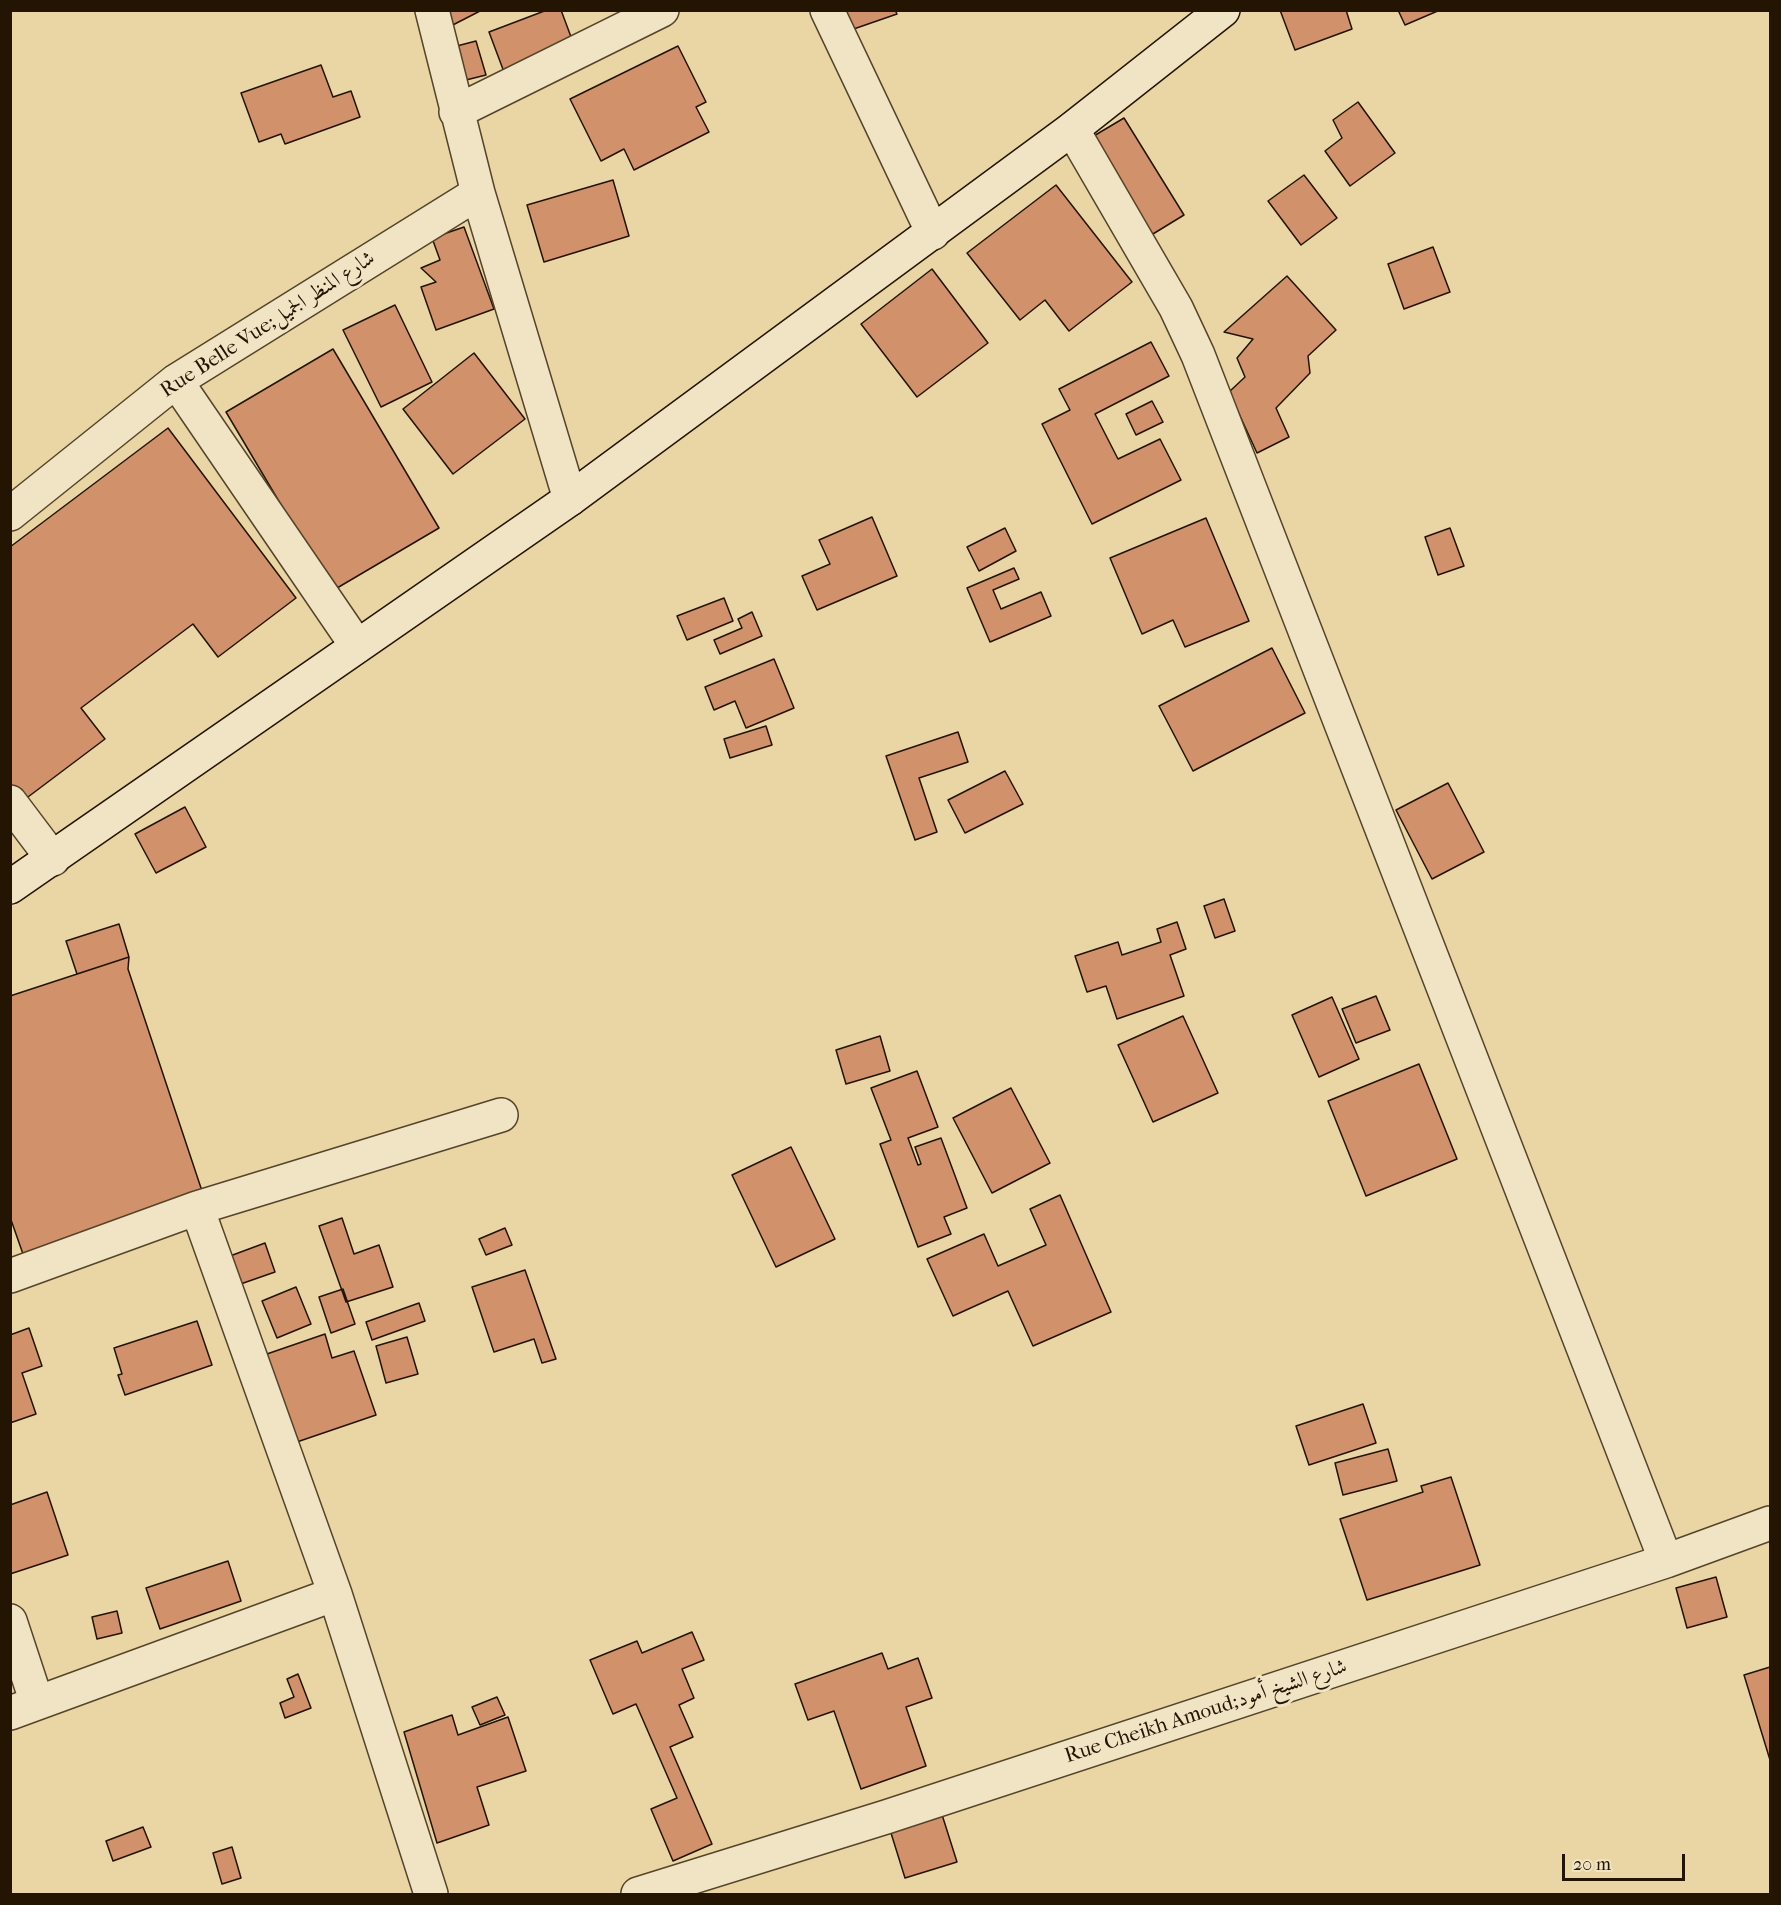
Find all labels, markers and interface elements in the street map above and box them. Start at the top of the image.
street label: Rue Belle Vue;شارع المنظر الجميل [156,246,380,404]
street label: Rue Cheikh Amoud;شارع الشيخ أمود [1062,1654,1350,1770]
scale bar [1565,1842,1688,1880]
text: 20 m [1573,1854,1611,1875]

